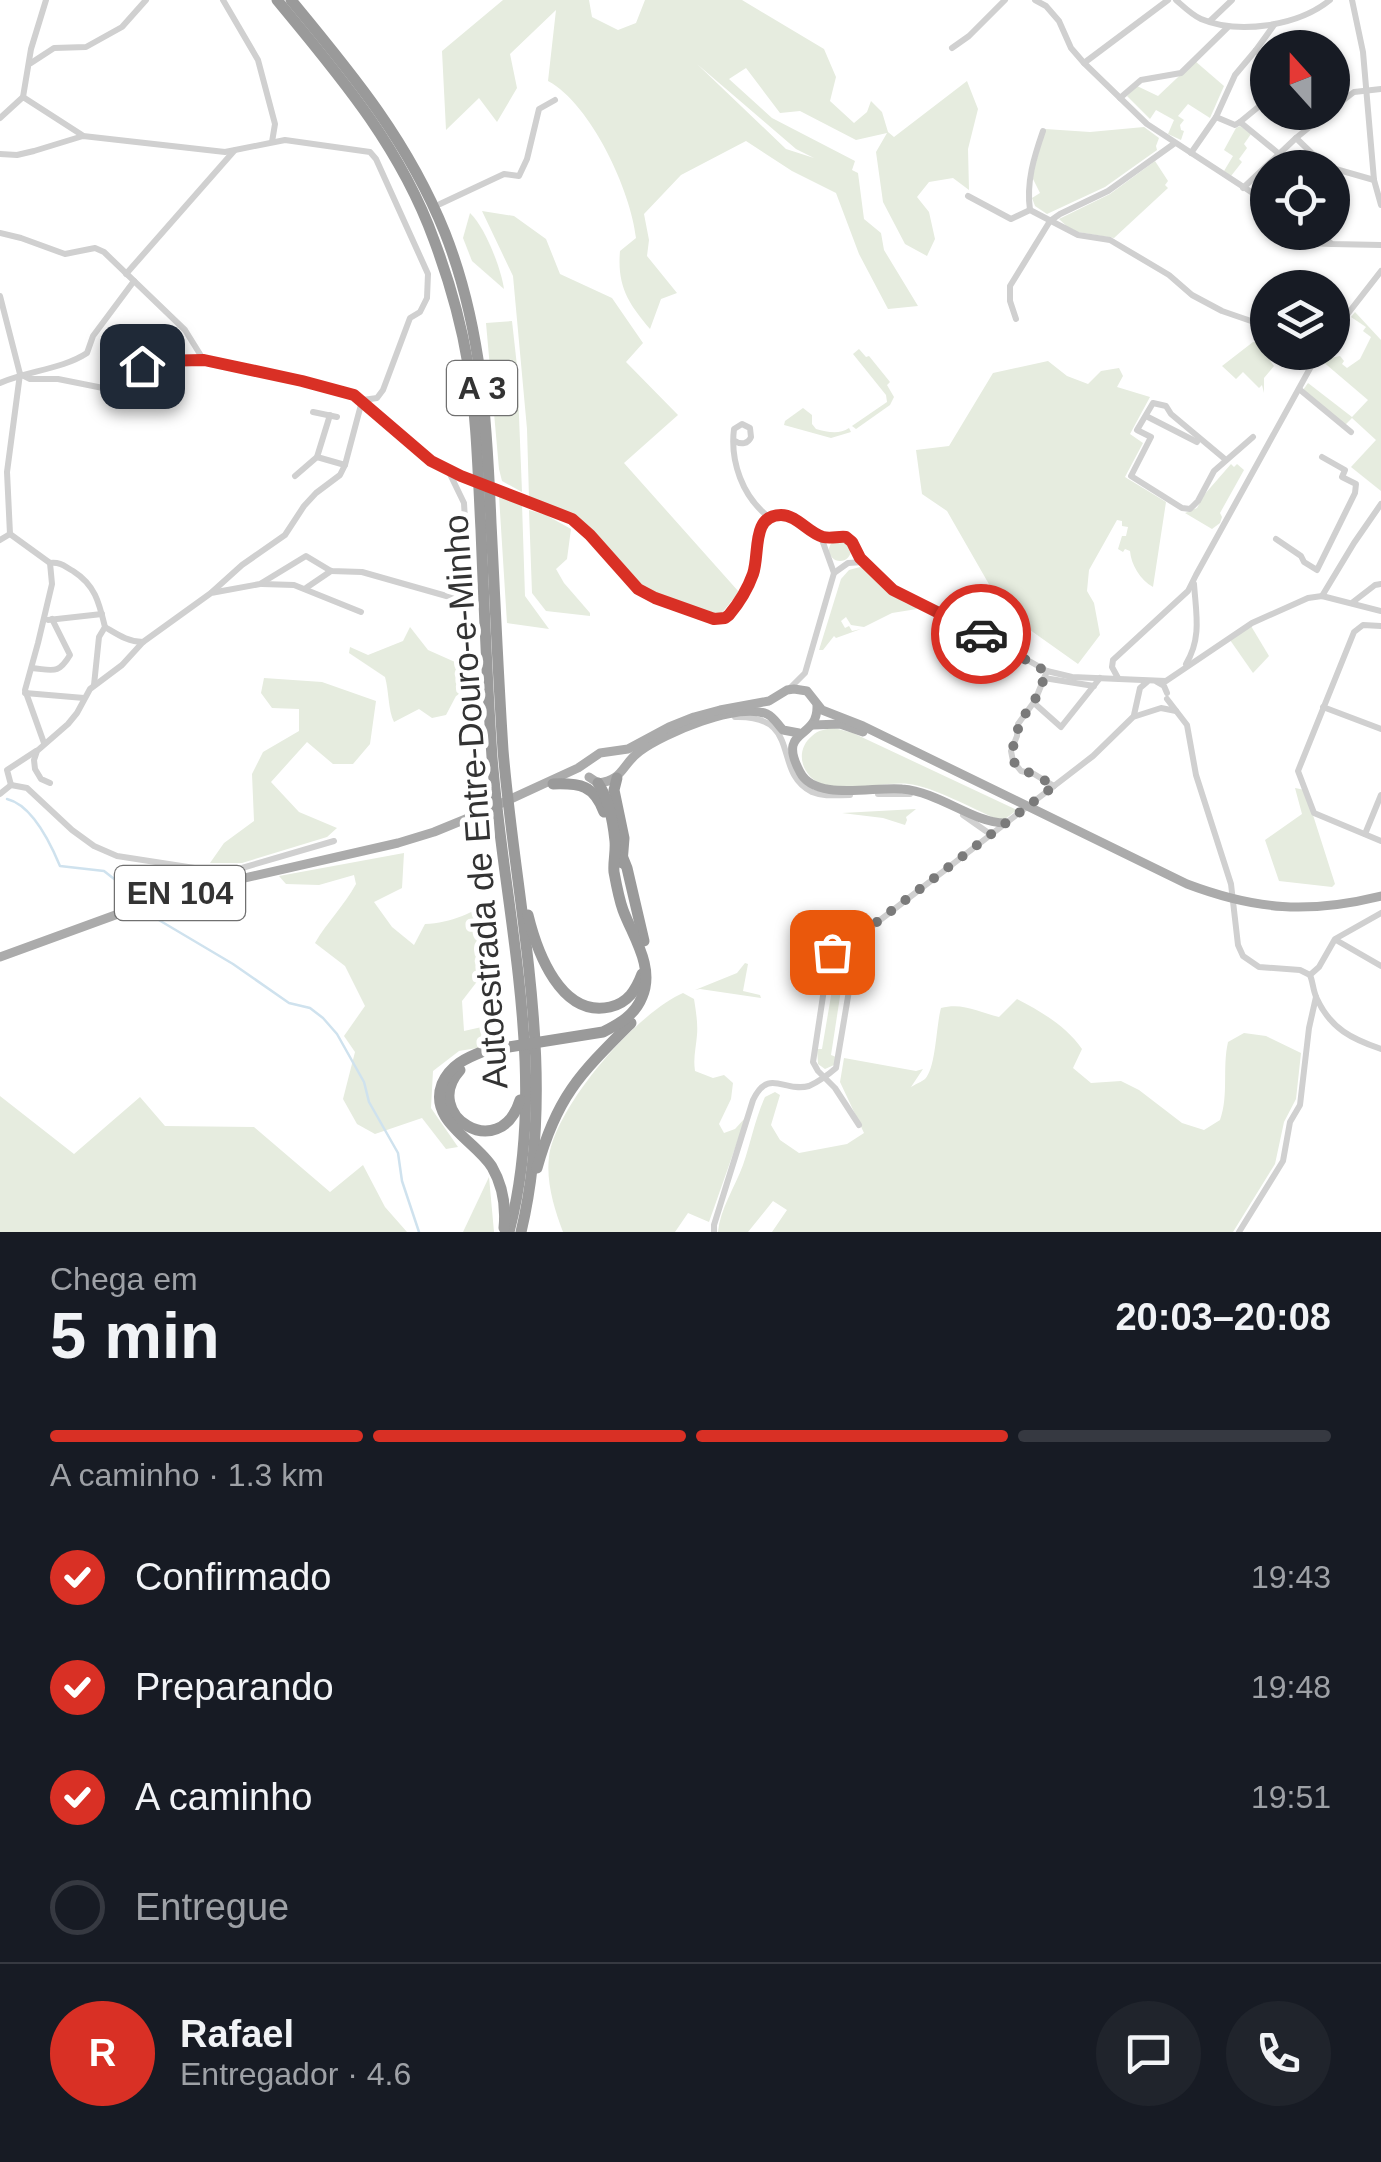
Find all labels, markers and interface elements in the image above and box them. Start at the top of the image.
north arrow [1250,30,1350,130]
map controls [1250,30,1350,370]
button: locate [1250,150,1350,250]
button: layers [1250,270,1350,370]
pin [100,324,185,409]
icon: home [115,339,170,394]
road number: A 3 [447,361,517,415]
street label: Autoestrada de Entre-Douro-e-Minho [435,513,515,1091]
courier [931,584,1031,684]
icon: car [954,607,1009,662]
road number: EN 104 [115,866,245,920]
pin [790,910,875,995]
icon: bag [805,925,860,980]
text: Chega em [50,1261,198,1297]
text: 20:03–20:08 [1115,1296,1331,1338]
text: 5 min [50,1299,220,1372]
text: A caminho · 1.3 km [50,1457,324,1493]
icon: check [50,1550,105,1605]
text: Confirmado [135,1556,331,1598]
text: 19:43 [1251,1559,1331,1595]
icon: check [50,1660,105,1715]
text: Preparando [135,1666,334,1708]
text: 19:48 [1251,1669,1331,1705]
icon: check [50,1770,105,1825]
text: A caminho [135,1776,312,1818]
text: 19:51 [1251,1779,1331,1815]
text: Entregue [135,1886,289,1928]
button: chat [1096,2001,1201,2106]
button: phone [1226,2001,1331,2106]
text: Rafael [180,2013,294,2055]
text: R [89,2032,116,2074]
text: Entregador · 4.6 [180,2056,411,2092]

